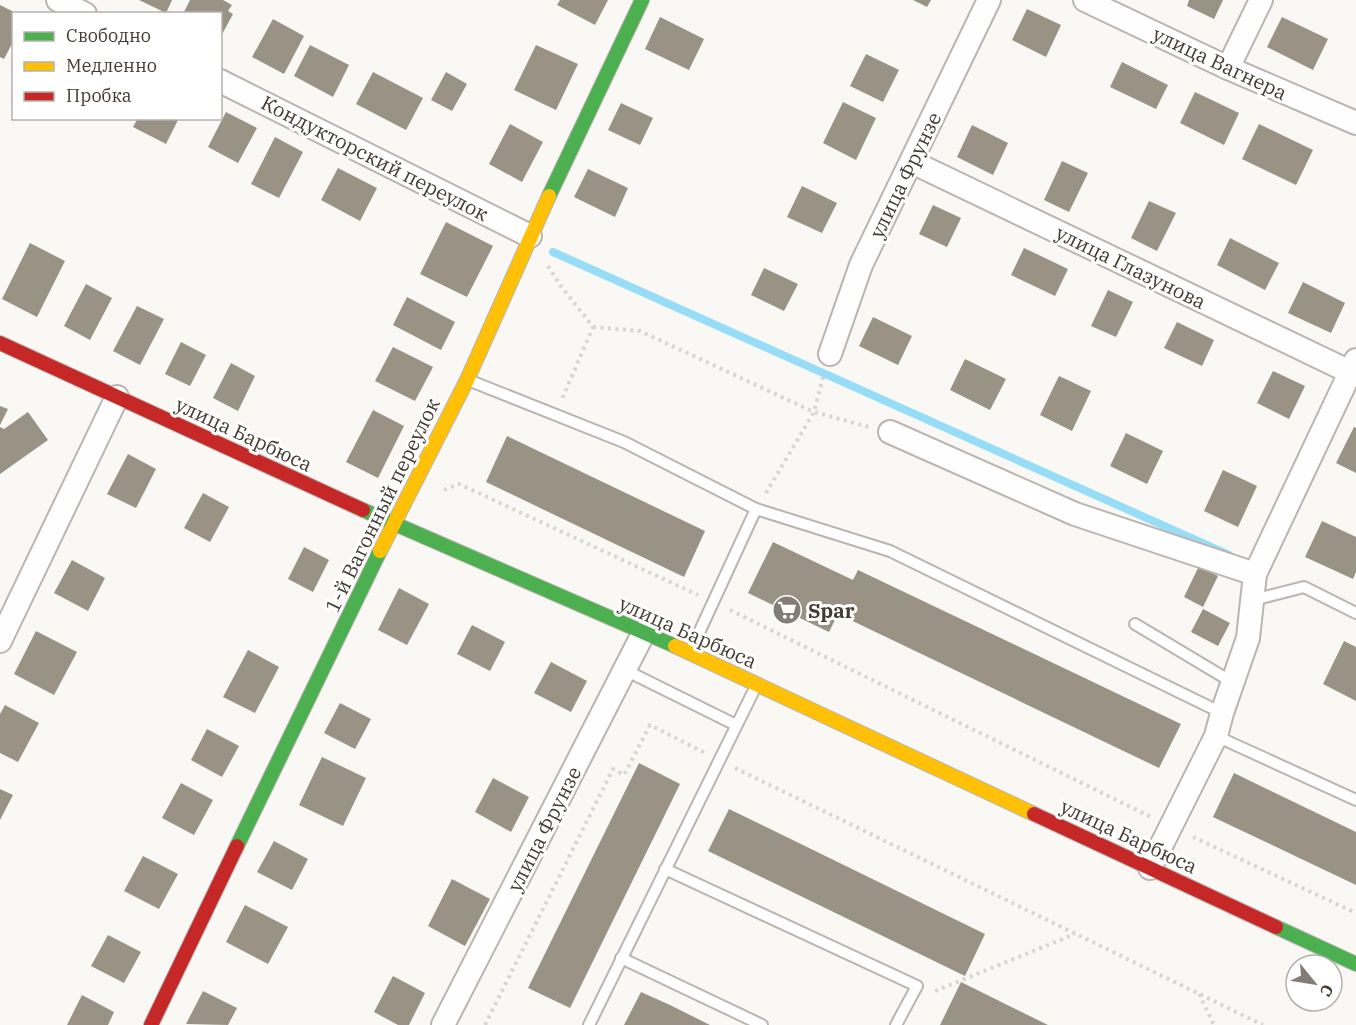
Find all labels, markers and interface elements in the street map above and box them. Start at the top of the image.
legend [12,12,222,120]
street label: улица Вагнера [1148,20,1292,106]
text: Свободно [66,24,151,47]
text: Медленно [66,54,157,77]
text: Пробка [66,84,132,107]
street label: Кондукторский переулок [257,89,493,227]
street label: улица Фрунзе [863,107,947,243]
street label: улица Глазунова [1051,219,1211,315]
street label: улица Барбюса [171,390,317,478]
street label: 1-й Вагонный переулок [318,393,446,617]
street label: улица Барбюса [615,590,761,675]
supermarket icon: Spar [771,594,803,626]
place label: Spar [808,597,855,624]
street label: улица Фрунзе [501,762,587,896]
street label: улица Барбюса [1056,792,1202,880]
north arrow [1284,953,1344,1013]
text: С [1316,981,1338,1000]

